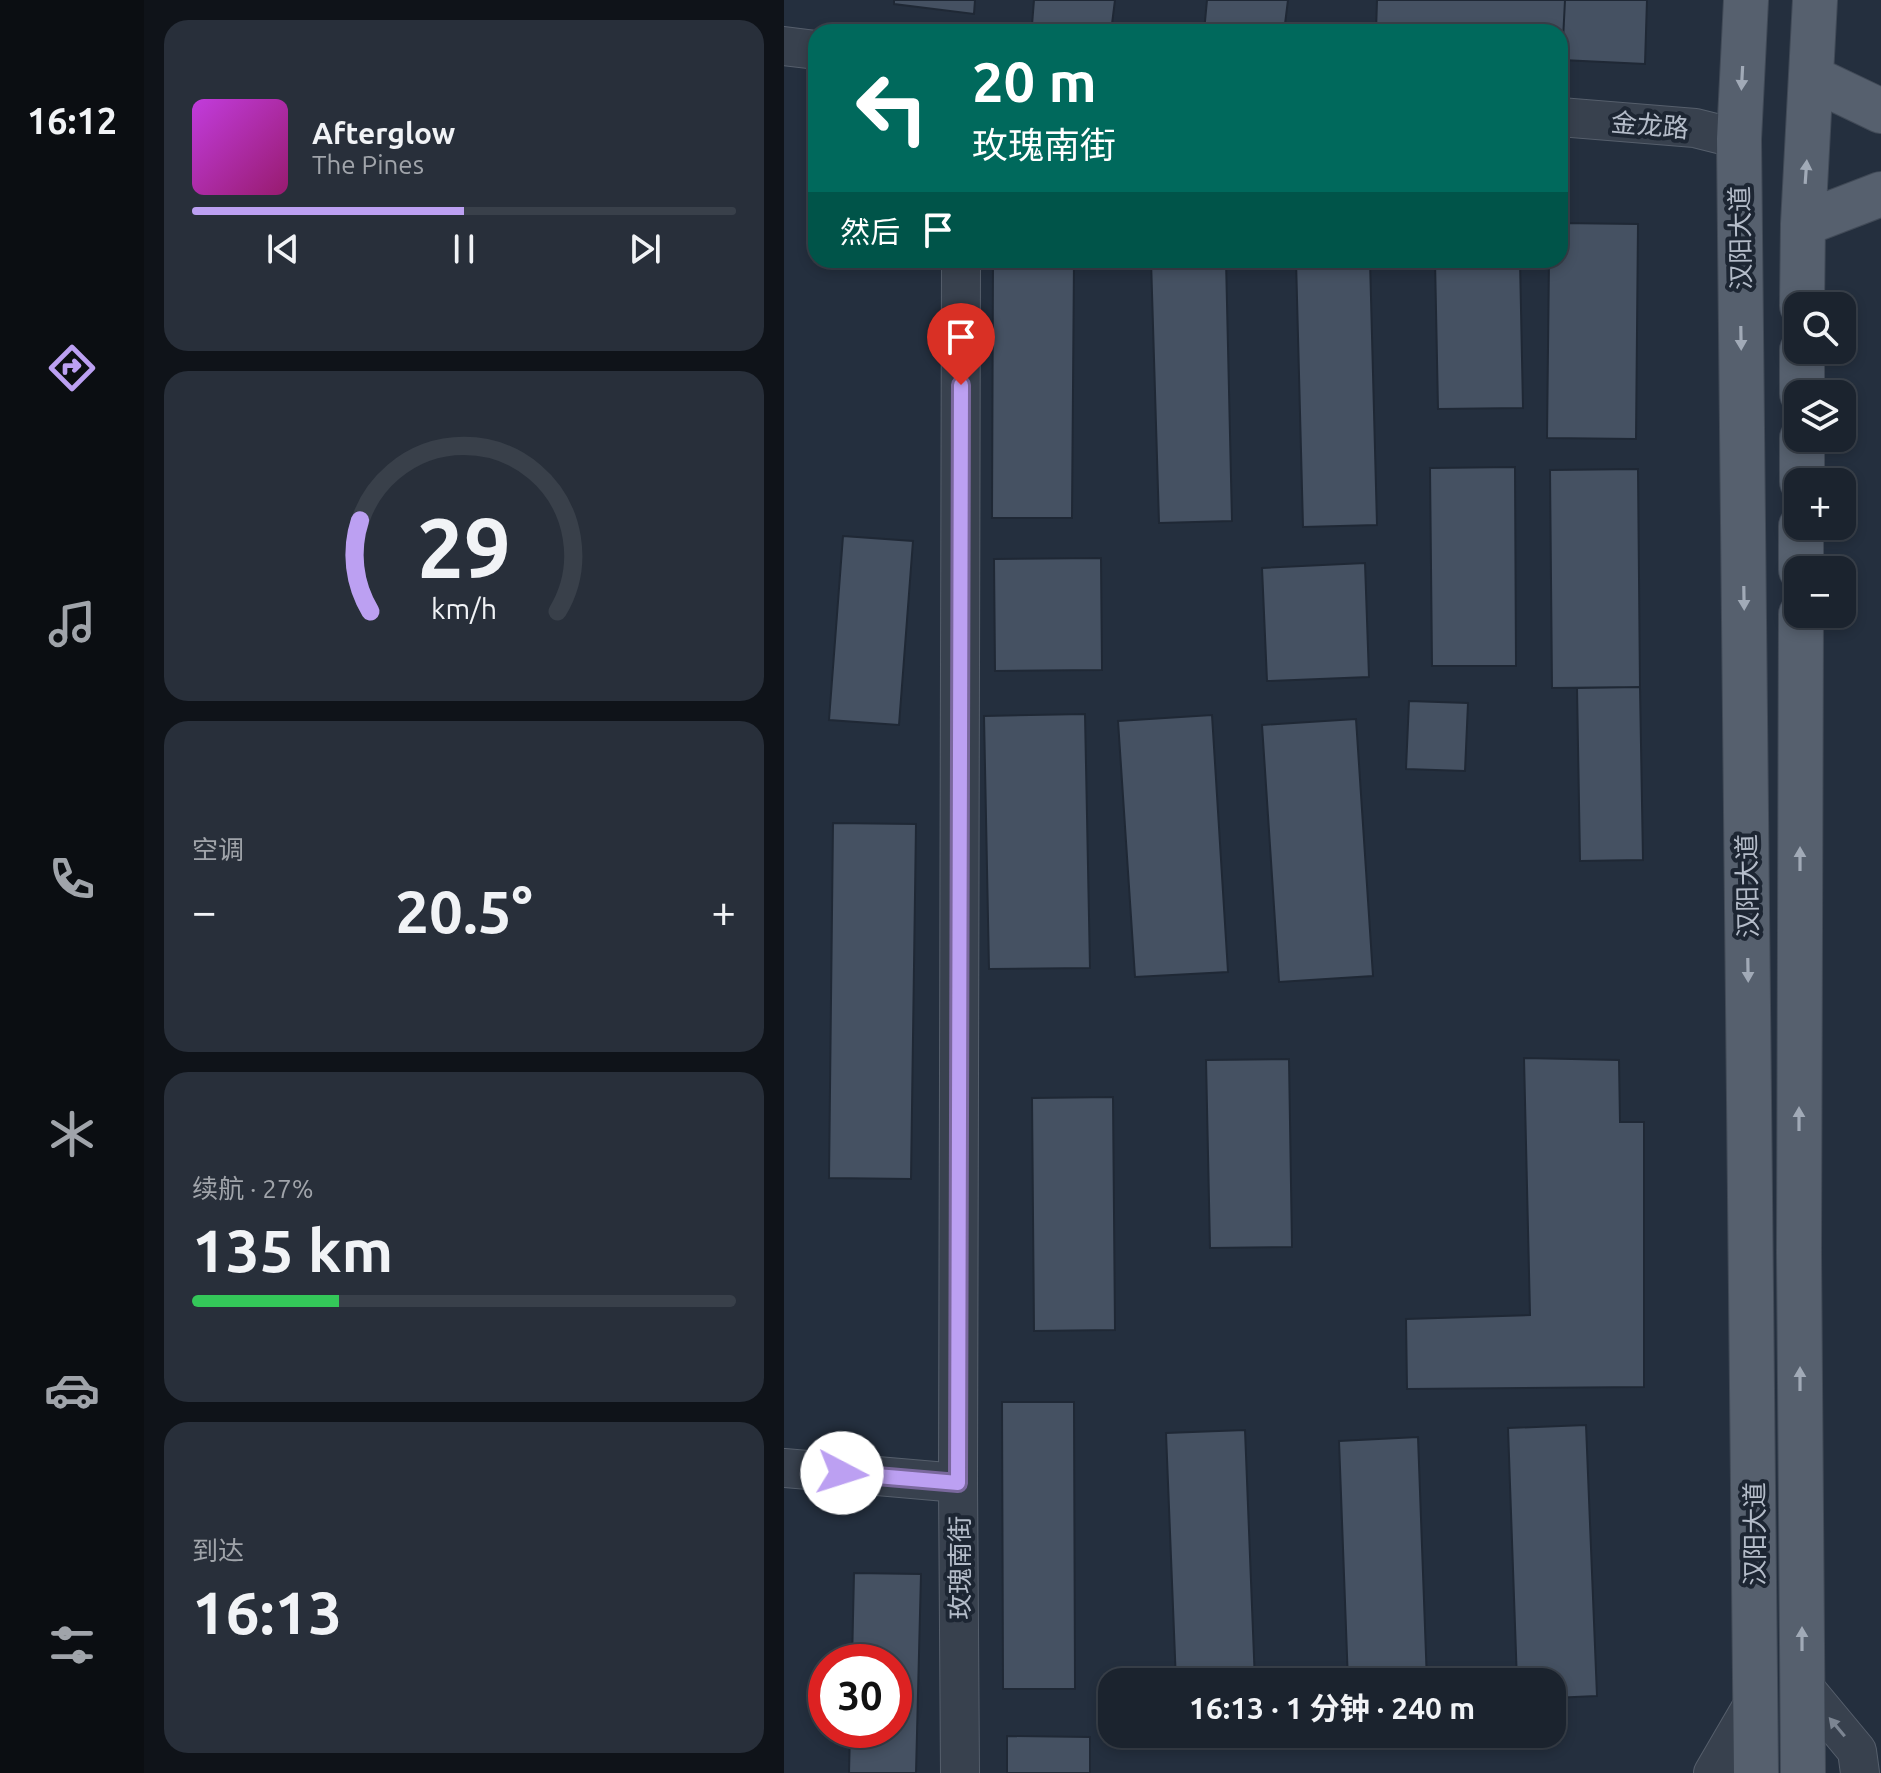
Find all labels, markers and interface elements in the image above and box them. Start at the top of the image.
text: 20 m [972,50,1097,113]
icon: left [840,56,944,160]
one-way arrow [1735,66,1748,91]
text: 16:12 [27,100,117,141]
street label: 金龙路 [1610,107,1690,143]
text: Afterglow [312,116,455,150]
text: 玫瑰南街 [972,124,1116,165]
text: The Pines [312,150,424,179]
one-way arrow [1800,159,1813,184]
street label: 汉阳大道 [1725,186,1755,290]
icon: arrive [916,208,960,252]
text: 然后 [840,215,900,249]
icon: previous [261,227,305,271]
icon: pause [442,227,486,271]
icon: next [623,227,667,271]
map controls [1784,292,1856,628]
button: search [1784,292,1856,364]
pin [927,303,995,385]
icon: arrive [939,315,983,359]
one-way arrow [1735,326,1747,351]
icon: directions [44,340,100,396]
button: layers [1784,380,1856,452]
button: + [1784,468,1856,540]
text: 29 [417,499,511,593]
button: − [1784,556,1856,628]
one-way arrow [1738,586,1750,611]
text: km/h [431,592,497,624]
icon: music [44,596,100,652]
street label: 汉阳大道 [1732,834,1762,938]
text: 空调 [192,835,244,864]
one-way arrow [1794,846,1806,871]
icon: phone [44,851,100,907]
text: 20.5° [395,877,533,944]
text: − [192,886,217,935]
text: + [711,886,736,935]
one-way arrow [1742,958,1754,983]
icon: climate [44,1106,100,1162]
one-way arrow [1793,1106,1806,1131]
text: 续航 · 27% [192,1174,314,1203]
text: 135 km [192,1216,393,1283]
icon: car [44,1362,100,1418]
one-way arrow [1794,1366,1806,1391]
position arrow [800,1431,884,1515]
street label: 汉阳大道 [1740,1482,1769,1586]
street label: 玫瑰南街 [945,1516,974,1620]
text: 到达 [192,1536,244,1565]
text: 16:13 [192,1578,342,1645]
icon: filters [44,1617,100,1673]
one-way arrow [1796,1626,1808,1651]
speed limit sign: 30 [808,1644,912,1748]
text: 16:13 · 1 分钟 · 240 m [1189,1691,1475,1725]
one-way arrow [1829,1717,1846,1737]

